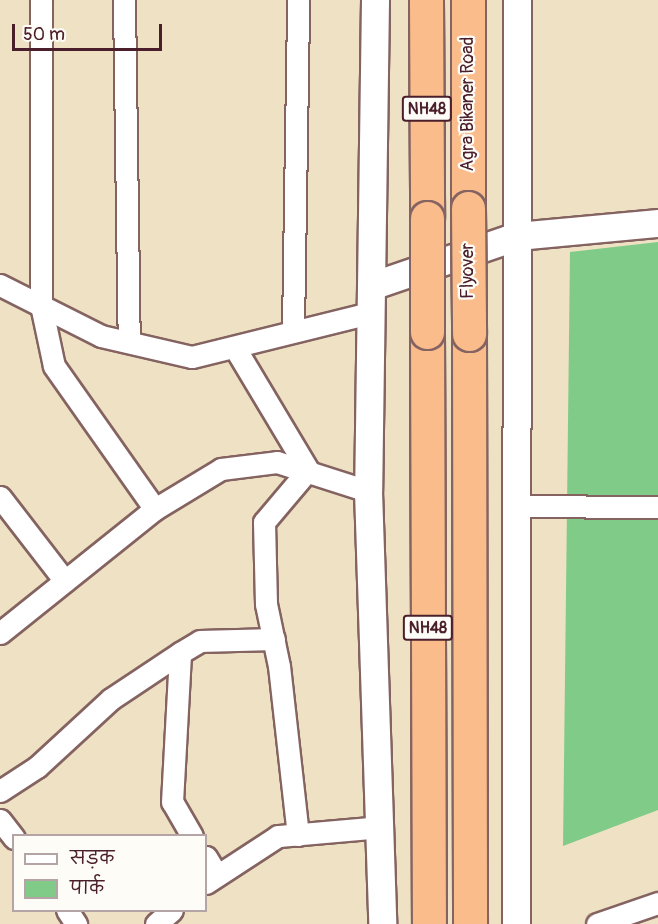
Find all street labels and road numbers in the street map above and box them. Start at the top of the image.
street label: Agra Bikaner Road [457,37,479,171]
road number: NH48 [402,96,452,122]
street label: Flyover [457,243,479,299]
road number: NH48 [402,615,454,641]

